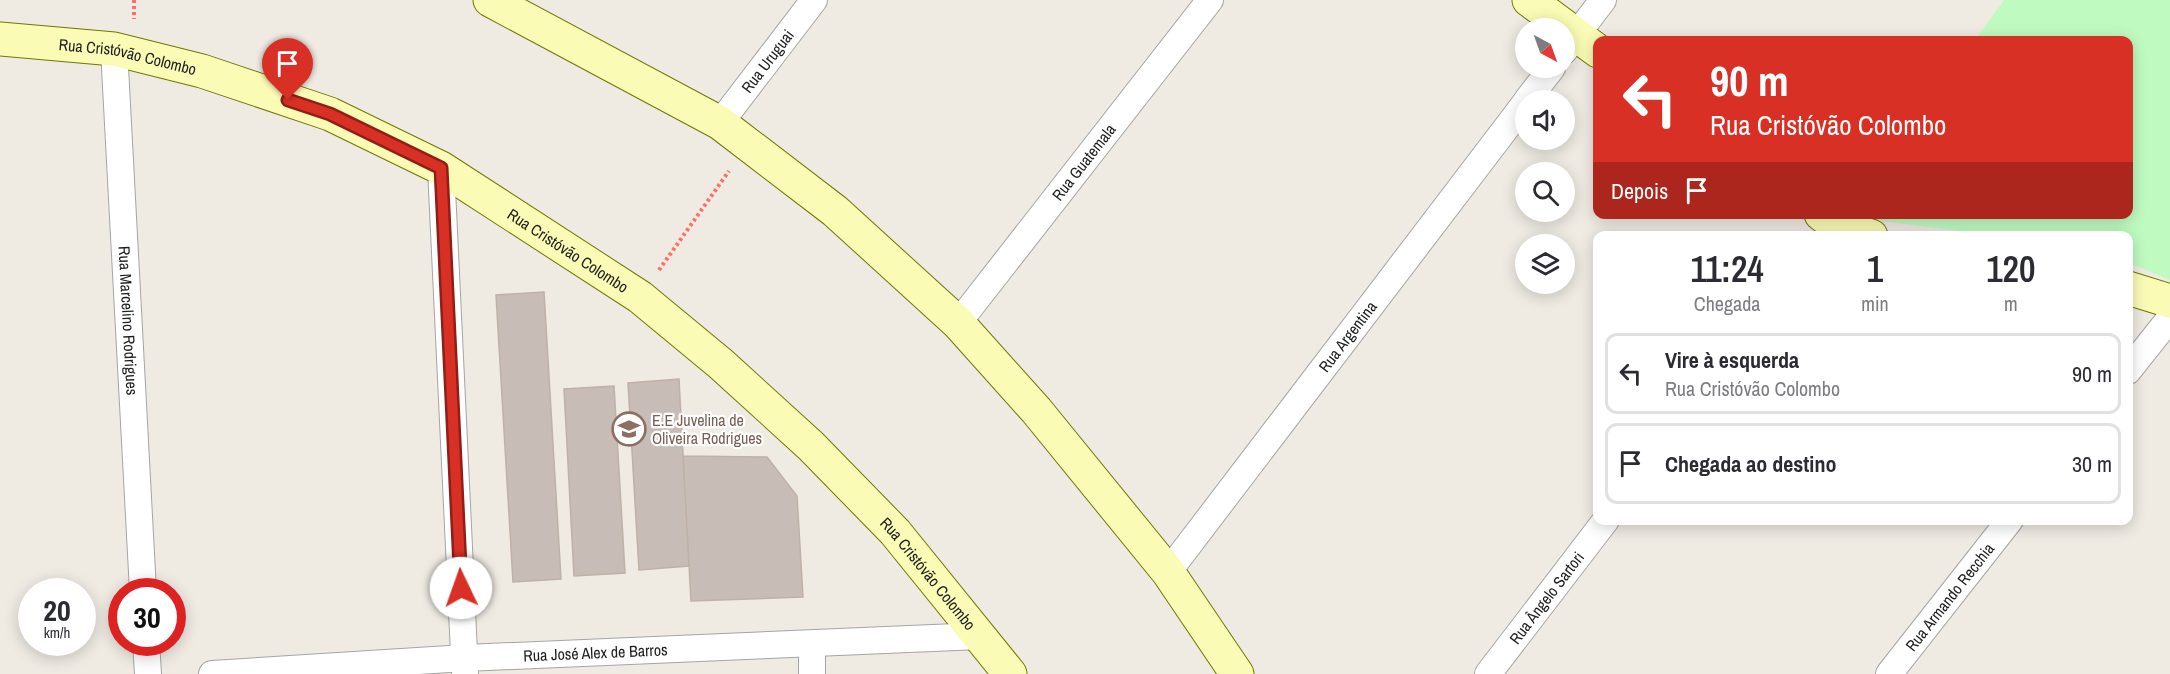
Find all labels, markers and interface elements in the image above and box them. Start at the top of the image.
north arrow [1515,18,1575,78]
map controls [1515,18,1575,294]
street label: Rua Uruguai [736,25,799,97]
street label: Rua Cristóvão Colombo [58,33,199,80]
pin [262,38,313,100]
icon: arrive [271,47,304,80]
text: 90 m [1710,53,1789,109]
icon: left [1611,60,1689,138]
button: sound [1515,90,1575,150]
text: Rua Cristóvão Colombo [1710,107,1946,143]
street label: Rua Guatemala [1047,119,1121,205]
button: search [1515,162,1575,222]
icon: arrive [1680,174,1713,207]
text: Depois [1611,176,1668,206]
street label: Rua Cristóvão Colombo [503,203,633,298]
button: layers [1515,234,1575,294]
street label: Rua Marcelino Rodrigues [114,245,144,396]
text: 11:24 [1691,245,1764,293]
text: 1 [1867,245,1883,293]
text: 120 [1986,245,2035,293]
text: Chegada [1694,290,1760,317]
text: min [1861,290,1889,317]
text: m [2004,290,2018,317]
street label: Rua Argentina [1313,296,1382,377]
text: Vire à esquerda [1665,345,1799,375]
icon: left [1614,357,1647,390]
text: 90 m [2072,359,2112,389]
text: Rua Cristóvão Colombo [1665,375,1840,402]
place label: E.E Juvelina de Oliveira Rodrigues [652,409,762,449]
school or university icon: E.E Juvelina de Oliveira Rodrigues [611,411,647,447]
icon: arrive [1614,447,1647,480]
text: Chegada ao destino [1665,449,1836,479]
text: 30 m [2072,449,2112,479]
street label: Rua Cristóvão Colombo [875,512,981,635]
street label: Rua Armando Recchia [1900,538,1999,656]
street label: Rua Ângelo Sartori [1504,547,1589,649]
position arrow [429,556,493,620]
speed limit sign: 30 [108,578,186,656]
text: 20 [43,590,71,630]
text: km/h [44,622,70,643]
street label: Rua José Alex de Barros [523,638,668,667]

